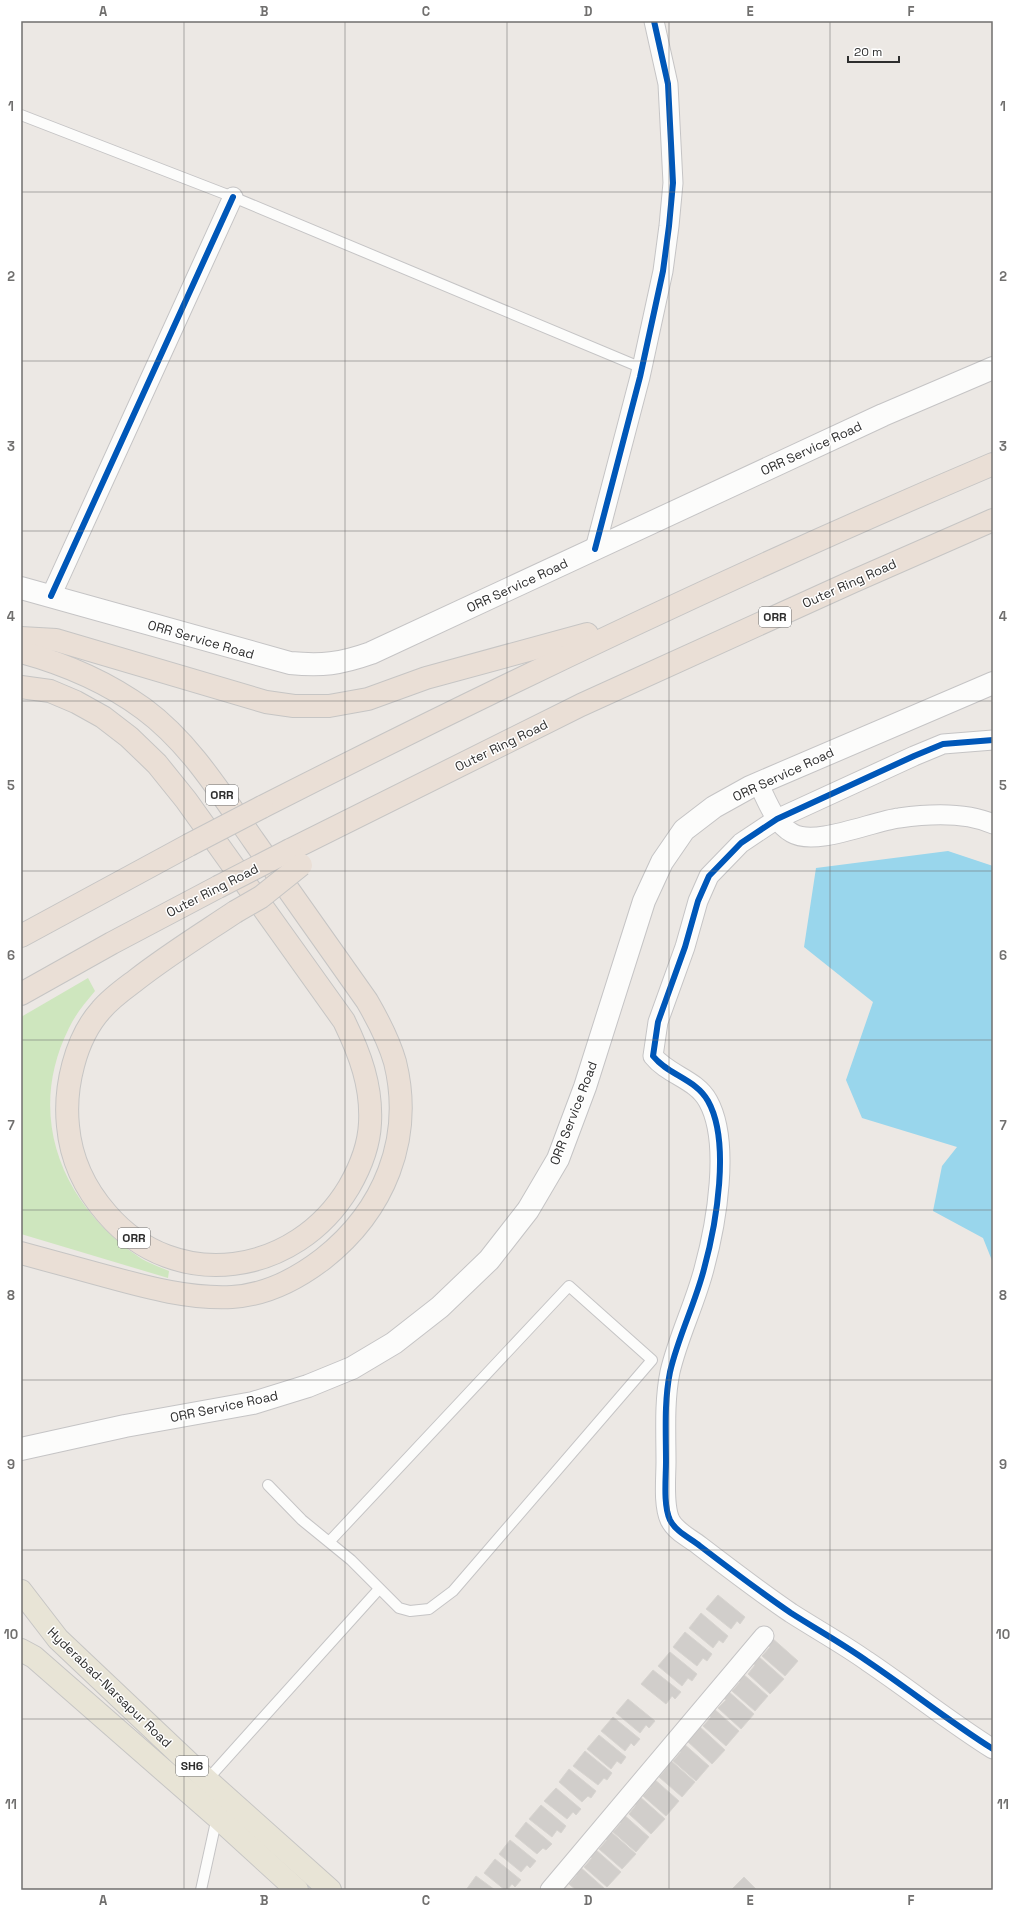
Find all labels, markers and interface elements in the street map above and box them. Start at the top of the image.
text: A [99,3,108,20]
text: B [260,3,269,20]
text: C [422,3,430,20]
text: D [584,3,593,20]
text: E [746,3,754,20]
text: F [908,3,915,20]
scale bar [848,38,899,64]
text: 20 m [854,44,882,60]
text: 1 [8,98,14,115]
text: 1 [1000,98,1006,115]
text: 2 [7,268,15,285]
text: 2 [999,268,1007,285]
street label: ORR Service Road [758,418,865,479]
text: 3 [7,438,15,455]
text: 3 [999,438,1007,455]
street label: ORR Service Road [464,555,571,616]
street label: Outer Ring Road [799,555,899,612]
road number: ORR [759,607,791,627]
text: 4 [7,608,15,625]
text: 4 [999,608,1007,625]
street label: ORR Service Road [146,616,256,663]
street label: Outer Ring Road [452,716,550,775]
street label: ORR Service Road [730,744,837,805]
text: 5 [7,777,15,794]
text: 5 [999,777,1007,794]
road number: ORR [206,785,238,805]
street label: Outer Ring Road [163,860,261,921]
text: 6 [7,947,15,964]
text: 6 [999,947,1007,964]
street label: ORR Service Road [546,1059,601,1168]
text: 7 [7,1117,15,1134]
text: 7 [999,1117,1007,1134]
road number: ORR [118,1228,150,1248]
text: 8 [7,1287,15,1304]
text: 8 [999,1287,1007,1304]
street label: ORR Service Road [169,1387,280,1426]
text: 9 [7,1456,15,1473]
text: 9 [999,1456,1007,1473]
street label: Hyderabad-Narsapur Road [44,1623,175,1751]
text: 10 [4,1626,18,1643]
text: 10 [996,1626,1010,1643]
road number: SH6 [176,1756,208,1776]
text: 11 [5,1796,17,1813]
text: 11 [997,1796,1009,1813]
text: A [99,1892,108,1909]
text: B [260,1892,269,1909]
text: C [422,1892,430,1909]
text: D [584,1892,593,1909]
text: E [746,1892,754,1909]
text: F [908,1892,915,1909]

